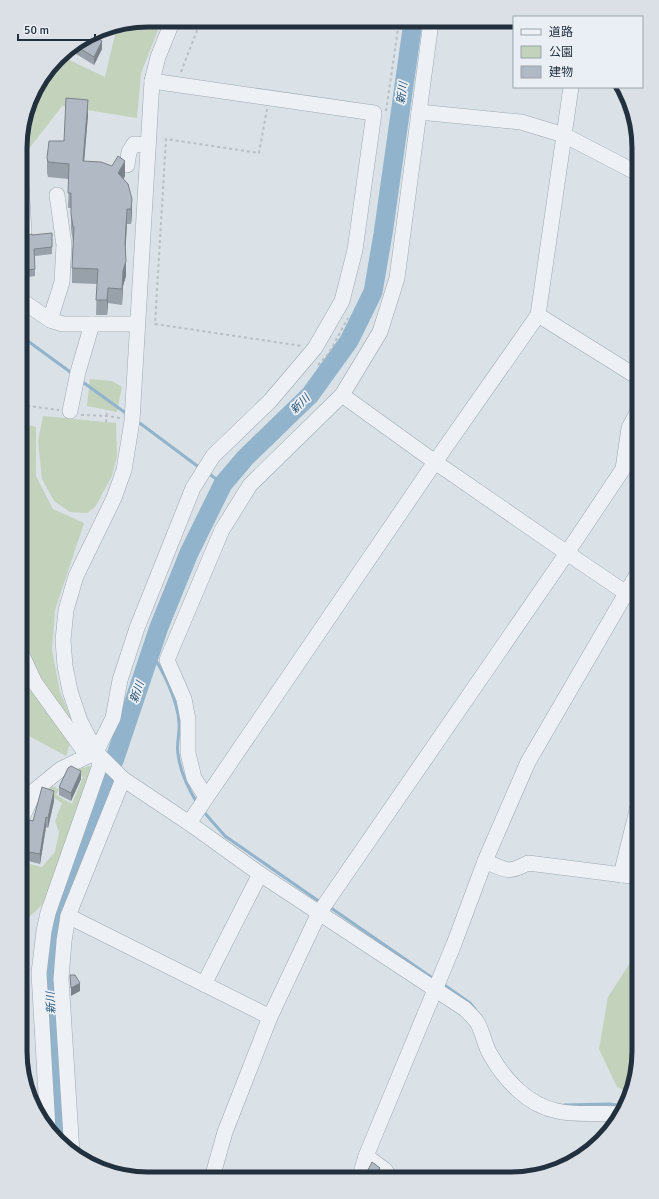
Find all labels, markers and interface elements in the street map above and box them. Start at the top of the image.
scale bar [18,16,95,42]
legend [513,16,643,88]
text: 50 m [24,23,49,38]
text: 道路 [549,25,573,40]
text: 公園 [549,45,573,60]
text: 建物 [549,65,573,80]
water label: 新川 [394,80,410,105]
water label: 新川 [288,391,313,416]
water label: 新川 [127,679,147,705]
water label: 新川 [44,991,58,1014]

